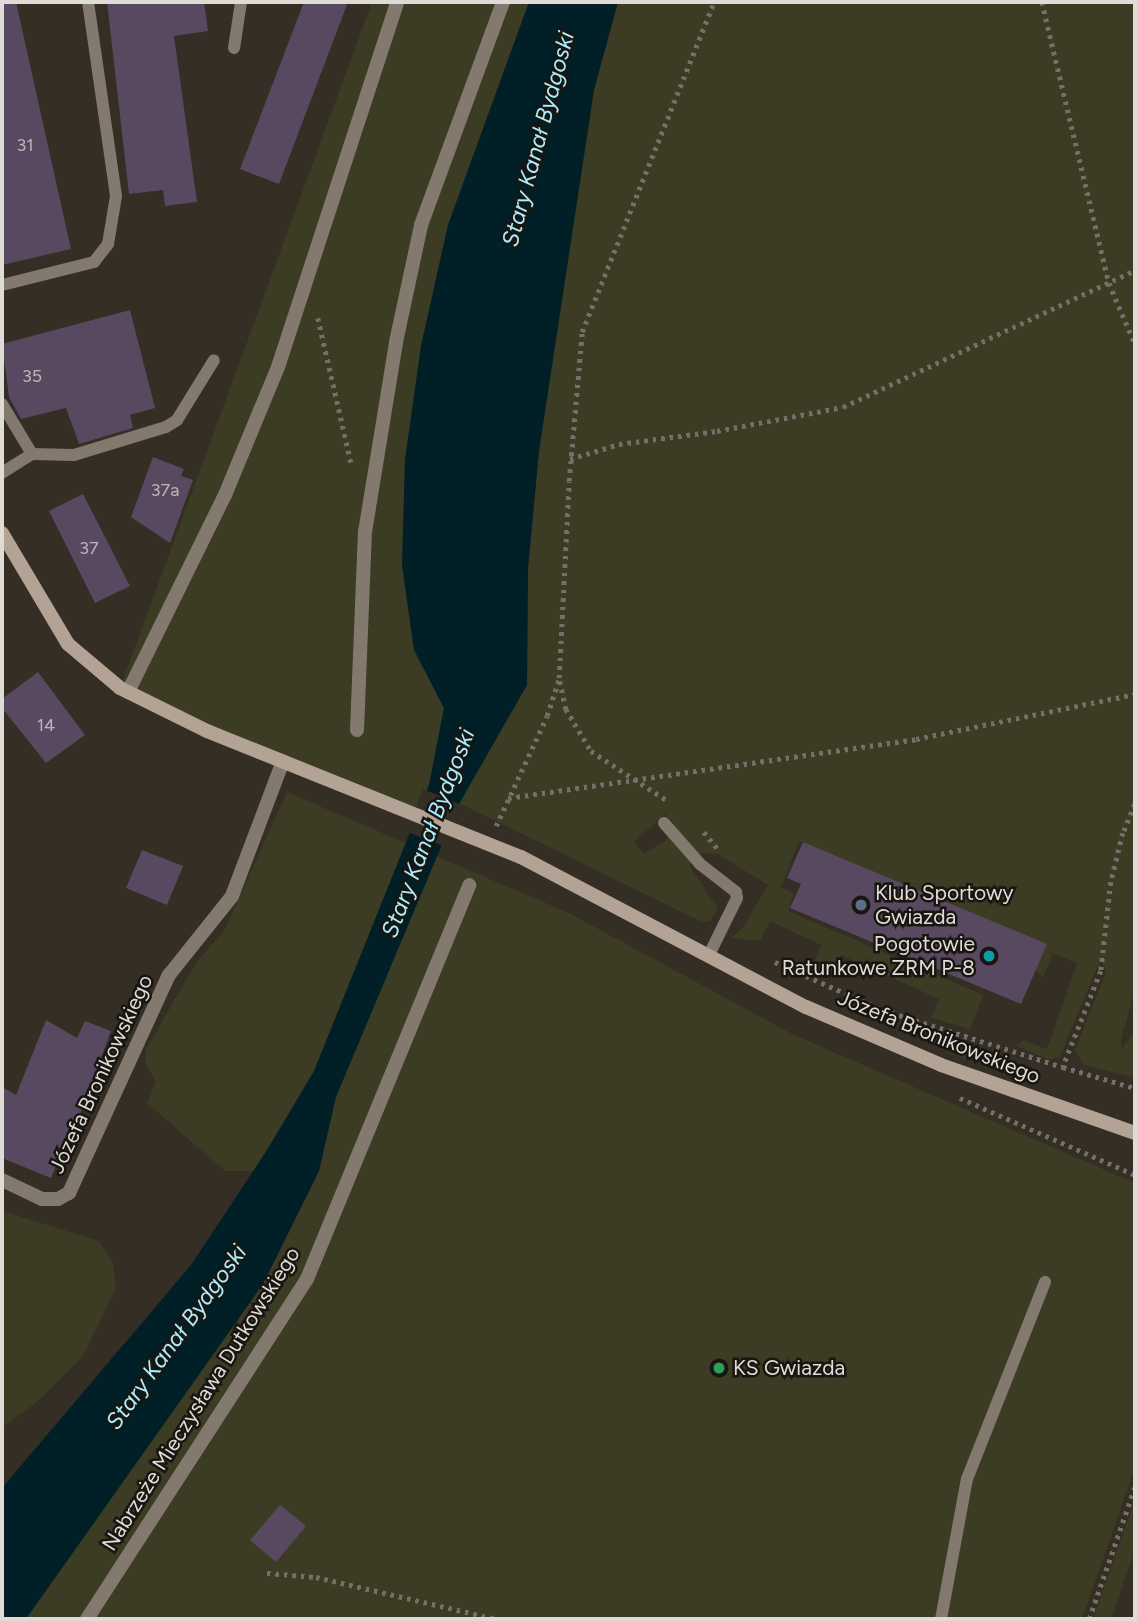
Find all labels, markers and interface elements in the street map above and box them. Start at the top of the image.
water label: Stary Kanał Bydgoski [496,28,580,250]
house number: 31 [16,134,34,156]
house number: 35 [22,365,42,387]
house number: 37a [151,479,179,501]
house number: 37 [79,537,99,559]
house number: 14 [37,714,55,736]
water label: Stary Kanał Bydgoski [375,725,481,941]
place label: Klub Sportowy Gwiazda [875,880,1014,930]
marker: Klub Sportowy Gwiazda [853,897,869,913]
place label: Pogotowie Ratunkowe ZRM P-8 [782,931,975,981]
marker: Pogotowie Ratunkowe ZRM P-8 [981,948,997,964]
street label: Józefa Bronikowskiego [44,971,158,1177]
street label: Józefa Bronikowskiego [834,985,1044,1089]
water label: Stary Kanał Bydgoski [100,1239,252,1435]
street label: Nabrzeże Mieczysława Dutkowskiego [97,1242,305,1556]
place label: KS Gwiazda [733,1355,845,1381]
marker: KS Gwiazda [711,1360,727,1376]

